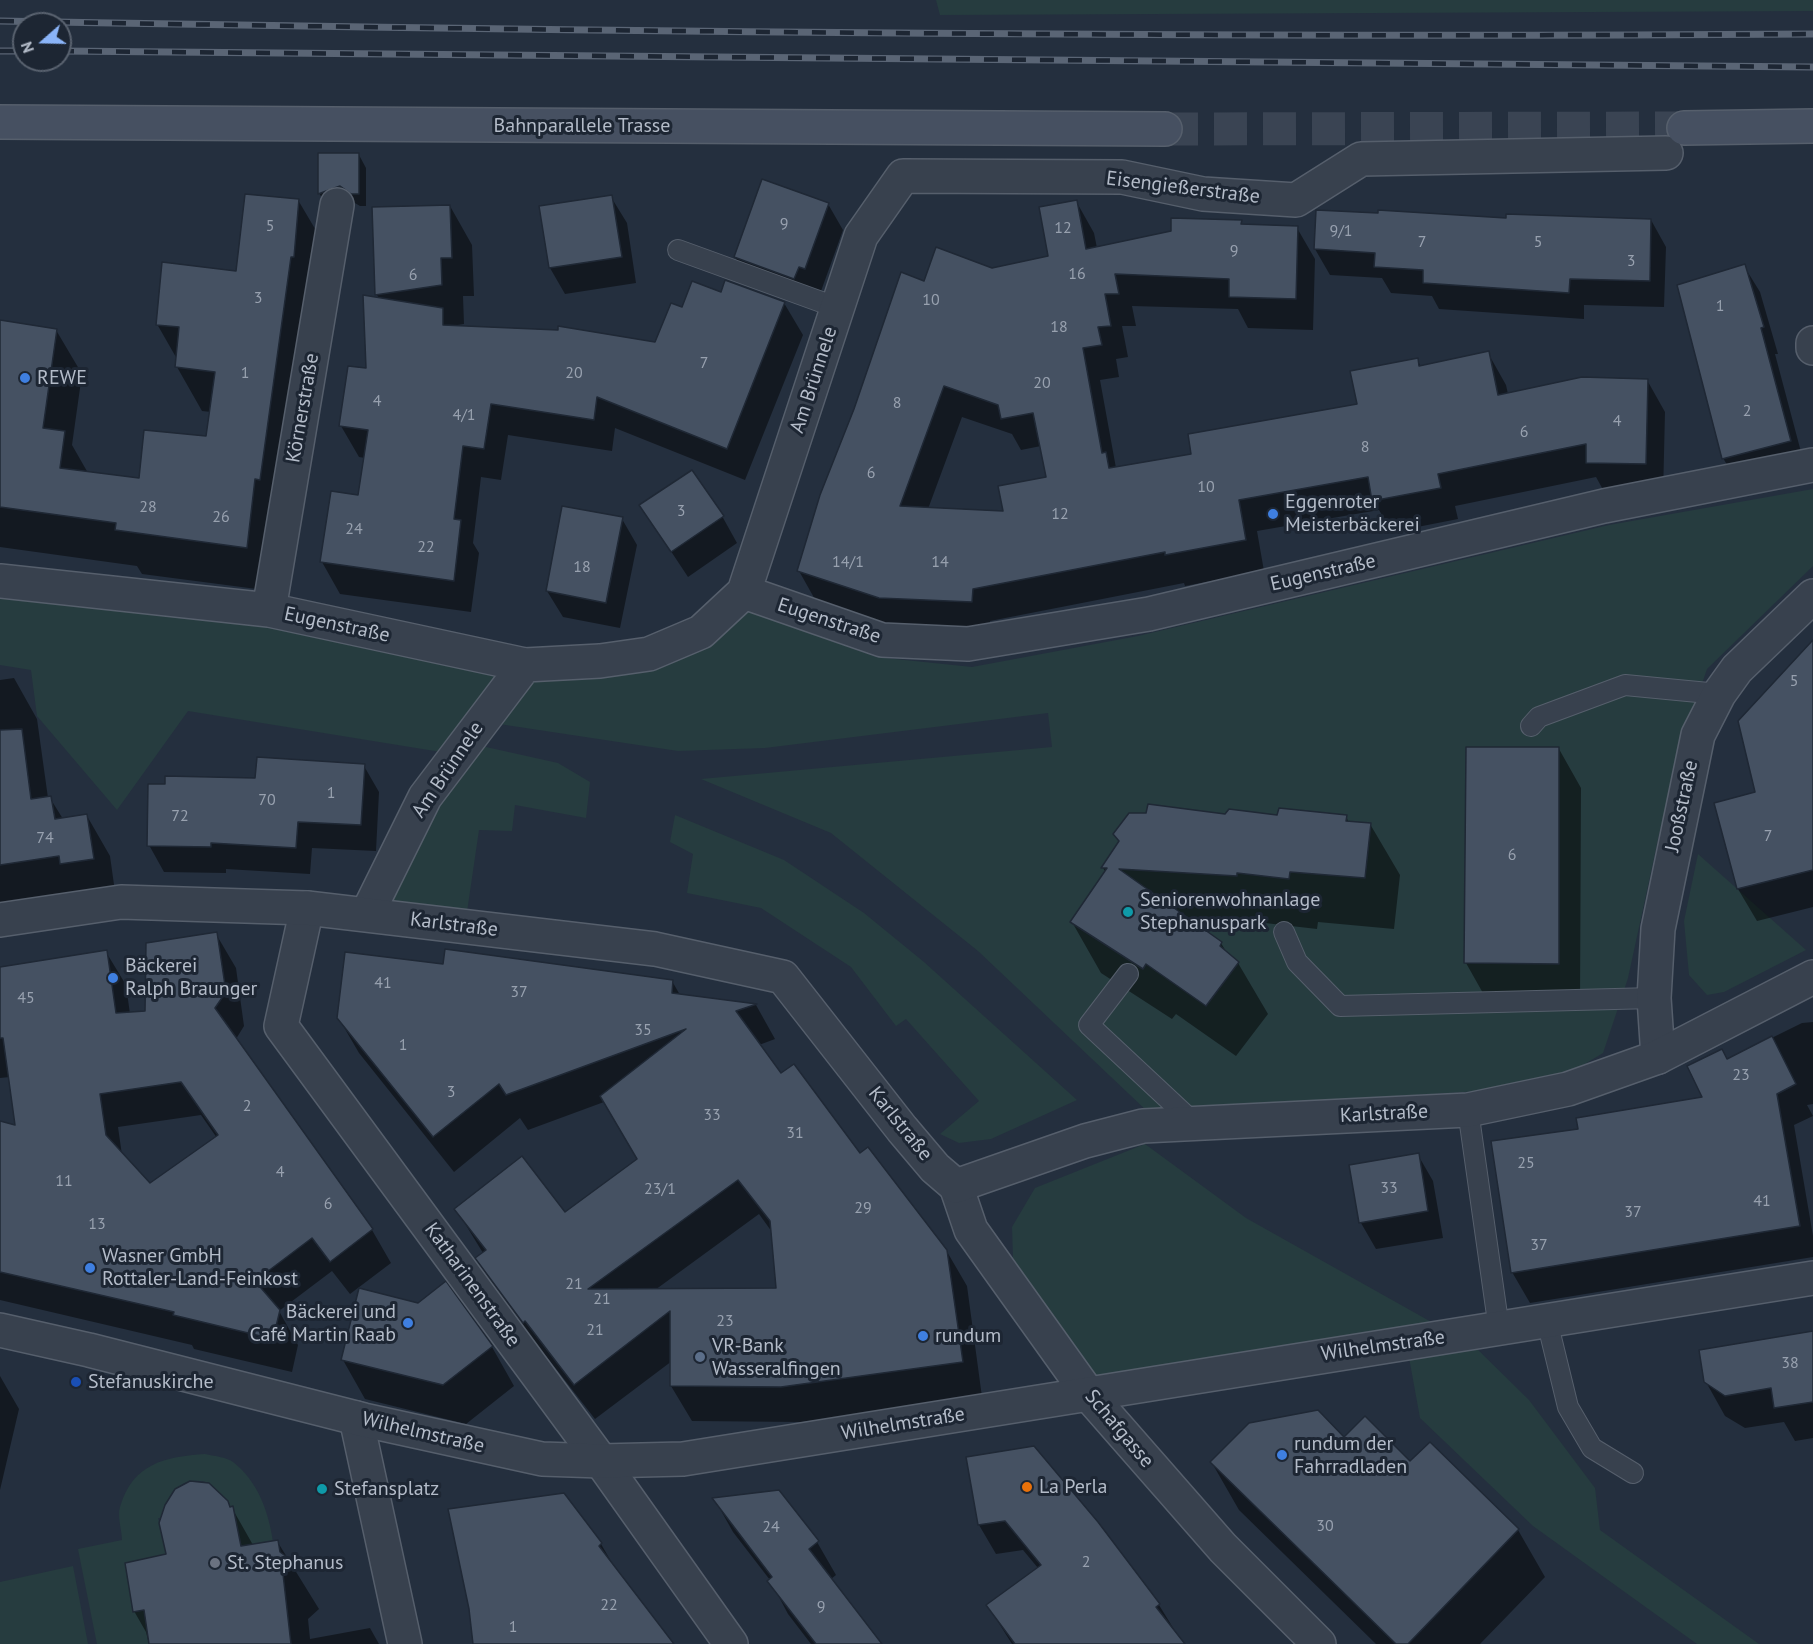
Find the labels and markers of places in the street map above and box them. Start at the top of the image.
place label: REWE [37,366,87,390]
marker: REWE [18,371,32,385]
place label: Eggenroter Meisterbäckerei [1285,490,1420,537]
marker: Eggenroter Meisterbäckerei [1266,507,1280,521]
place label: Seniorenwohnanlage Stephanuspark [1140,888,1320,935]
marker: Seniorenwohnanlage Stephanuspark [1121,905,1135,919]
place label: Bäckerei Ralph Braunger [125,954,257,1001]
marker: Bäckerei Ralph Braunger [106,971,120,985]
place label: Wasner GmbH Rottaler-Land-Feinkost [102,1244,298,1291]
marker: Wasner GmbH Rottaler-Land-Feinkost [83,1261,97,1275]
place label: Bäckerei und Café Martin Raab [249,1300,396,1347]
marker: Bäckerei und Café Martin Raab [401,1316,415,1330]
place label: rundum [935,1324,1001,1348]
marker: rundum [916,1329,930,1343]
place label: VR-Bank Wasseralfingen [712,1334,841,1381]
marker: VR-Bank Wasseralfingen [693,1350,707,1364]
place label: Stefanuskirche [88,1370,214,1394]
marker: Stefanuskirche [69,1375,83,1389]
place label: rundum der Fahrradladen [1294,1432,1407,1479]
marker: rundum der Fahrradladen [1275,1448,1289,1462]
place label: La Perla [1039,1475,1107,1499]
place label: Stefansplatz [334,1477,439,1501]
marker: La Perla [1020,1480,1034,1494]
marker: Stefansplatz [315,1482,329,1496]
place label: St. Stephanus [227,1551,343,1575]
marker: St. Stephanus [208,1556,222,1570]

